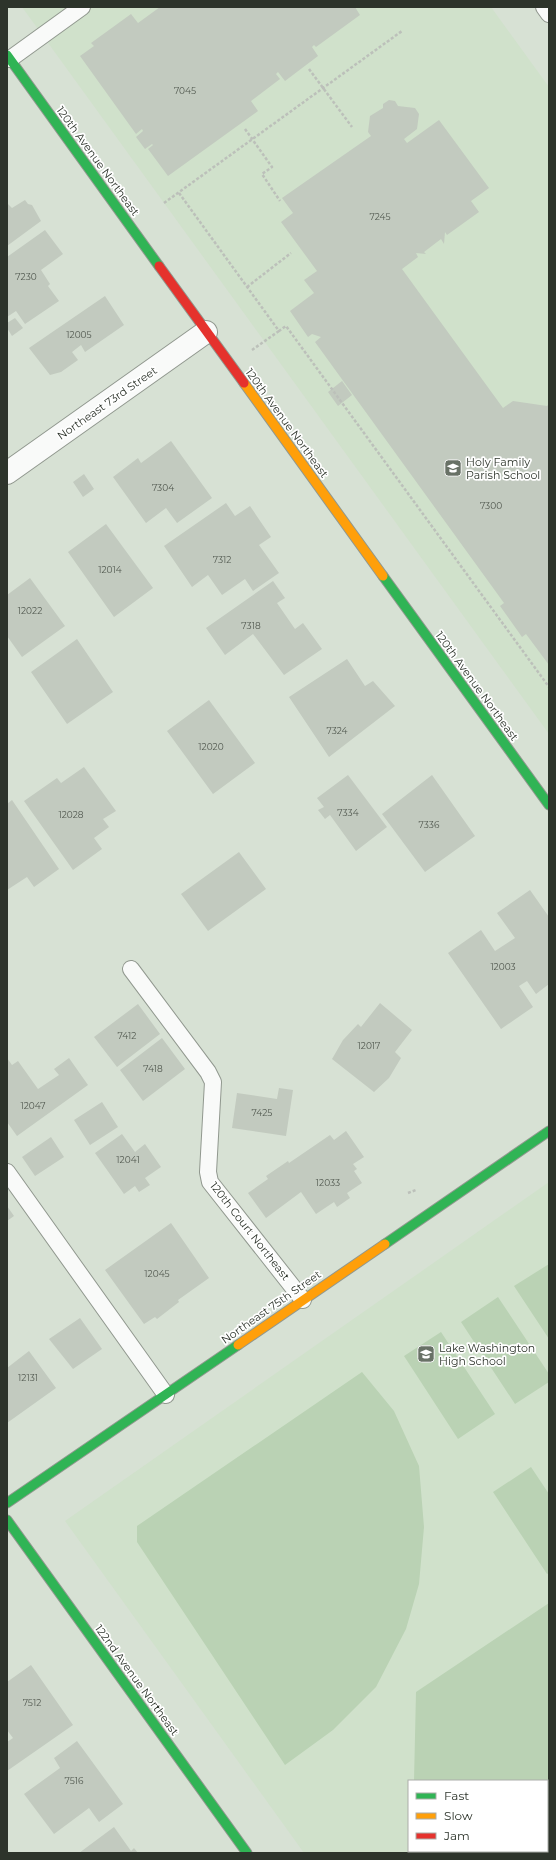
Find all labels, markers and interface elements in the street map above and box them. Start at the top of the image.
house number: 7045 [174,85,196,96]
street label: 120th Avenue Northeast [54,104,143,219]
house number: 7245 [369,211,391,222]
house number: 7230 [15,271,37,282]
house number: 12005 [66,329,92,340]
street label: Northeast 73rd Street [54,363,160,443]
street label: 120th Avenue Northeast [243,366,332,481]
place label: Holy Family Parish School [466,455,540,482]
school or university icon: Holy Family Parish School [443,458,463,478]
house number: 7304 [152,482,174,493]
house number: 7300 [480,500,502,511]
house number: 7312 [213,554,231,565]
house number: 12014 [98,564,122,575]
house number: 12022 [18,605,42,616]
house number: 7318 [241,620,261,631]
street label: 120th Avenue Northeast [433,629,522,744]
house number: 7324 [326,725,348,736]
house number: 12020 [198,741,224,752]
house number: 7334 [337,807,359,818]
house number: 12028 [58,809,84,820]
house number: 7336 [419,819,440,830]
house number: 12003 [490,961,516,972]
house number: 7412 [118,1030,136,1041]
house number: 12017 [358,1040,380,1051]
house number: 7418 [143,1063,163,1074]
house number: 12047 [20,1100,46,1111]
house number: 7425 [252,1107,272,1118]
house number: 12041 [116,1154,140,1165]
house number: 12033 [316,1177,340,1188]
street label: 120th Court Northeast [207,1179,293,1284]
street label: Northeast 75th Street [218,1267,324,1347]
house number: 12045 [144,1268,170,1279]
place label: Lake Washington High School [439,1341,535,1368]
school or university icon: Lake Washington High School [416,1344,436,1364]
house number: 12131 [18,1372,38,1383]
street label: 122nd Avenue Northeast [92,1622,182,1739]
house number: 7512 [23,1697,41,1708]
house number: 7516 [65,1775,84,1786]
legend [408,1780,548,1852]
text: Fast [444,1788,469,1803]
text: Slow [444,1808,473,1823]
text: Jam [443,1828,470,1843]

